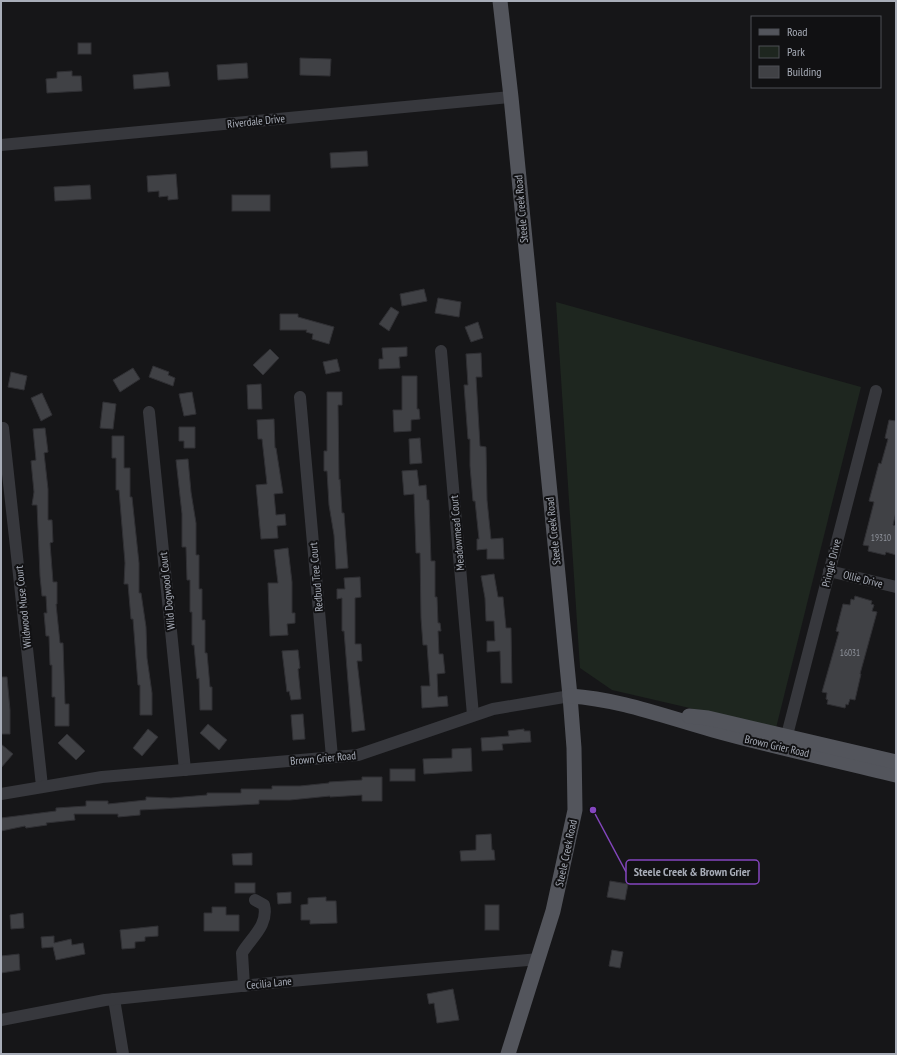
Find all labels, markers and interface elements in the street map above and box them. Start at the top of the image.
legend [751,16,881,88]
text: Road [787,24,807,39]
text: Park [787,44,805,59]
text: Building [787,64,822,79]
street label: Riverdale Drive [226,111,286,131]
street label: Steele Creek Road [511,174,531,244]
street label: Meadowmead Court [447,495,467,571]
street label: Steele Creek Road [542,496,564,566]
house number: 19310 [871,532,891,543]
street label: Pringle Drive [818,537,844,589]
street label: Redbud Tree Court [306,542,326,612]
street label: Wild Dogwood Court [156,551,178,631]
street label: Wildwood Muse Court [12,565,34,649]
street label: Ollie Drive [842,567,885,591]
house number: 16031 [840,647,860,658]
street label: Brown Grier Road [743,732,811,760]
street label: Brown Grier Road [290,748,357,768]
street label: Steele Creek Road [552,818,580,888]
callout: Steele Creek & Brown Grier [626,860,759,884]
text: Steele Creek & Brown Grier [634,864,751,879]
street label: Cecilia Lane [246,974,293,992]

